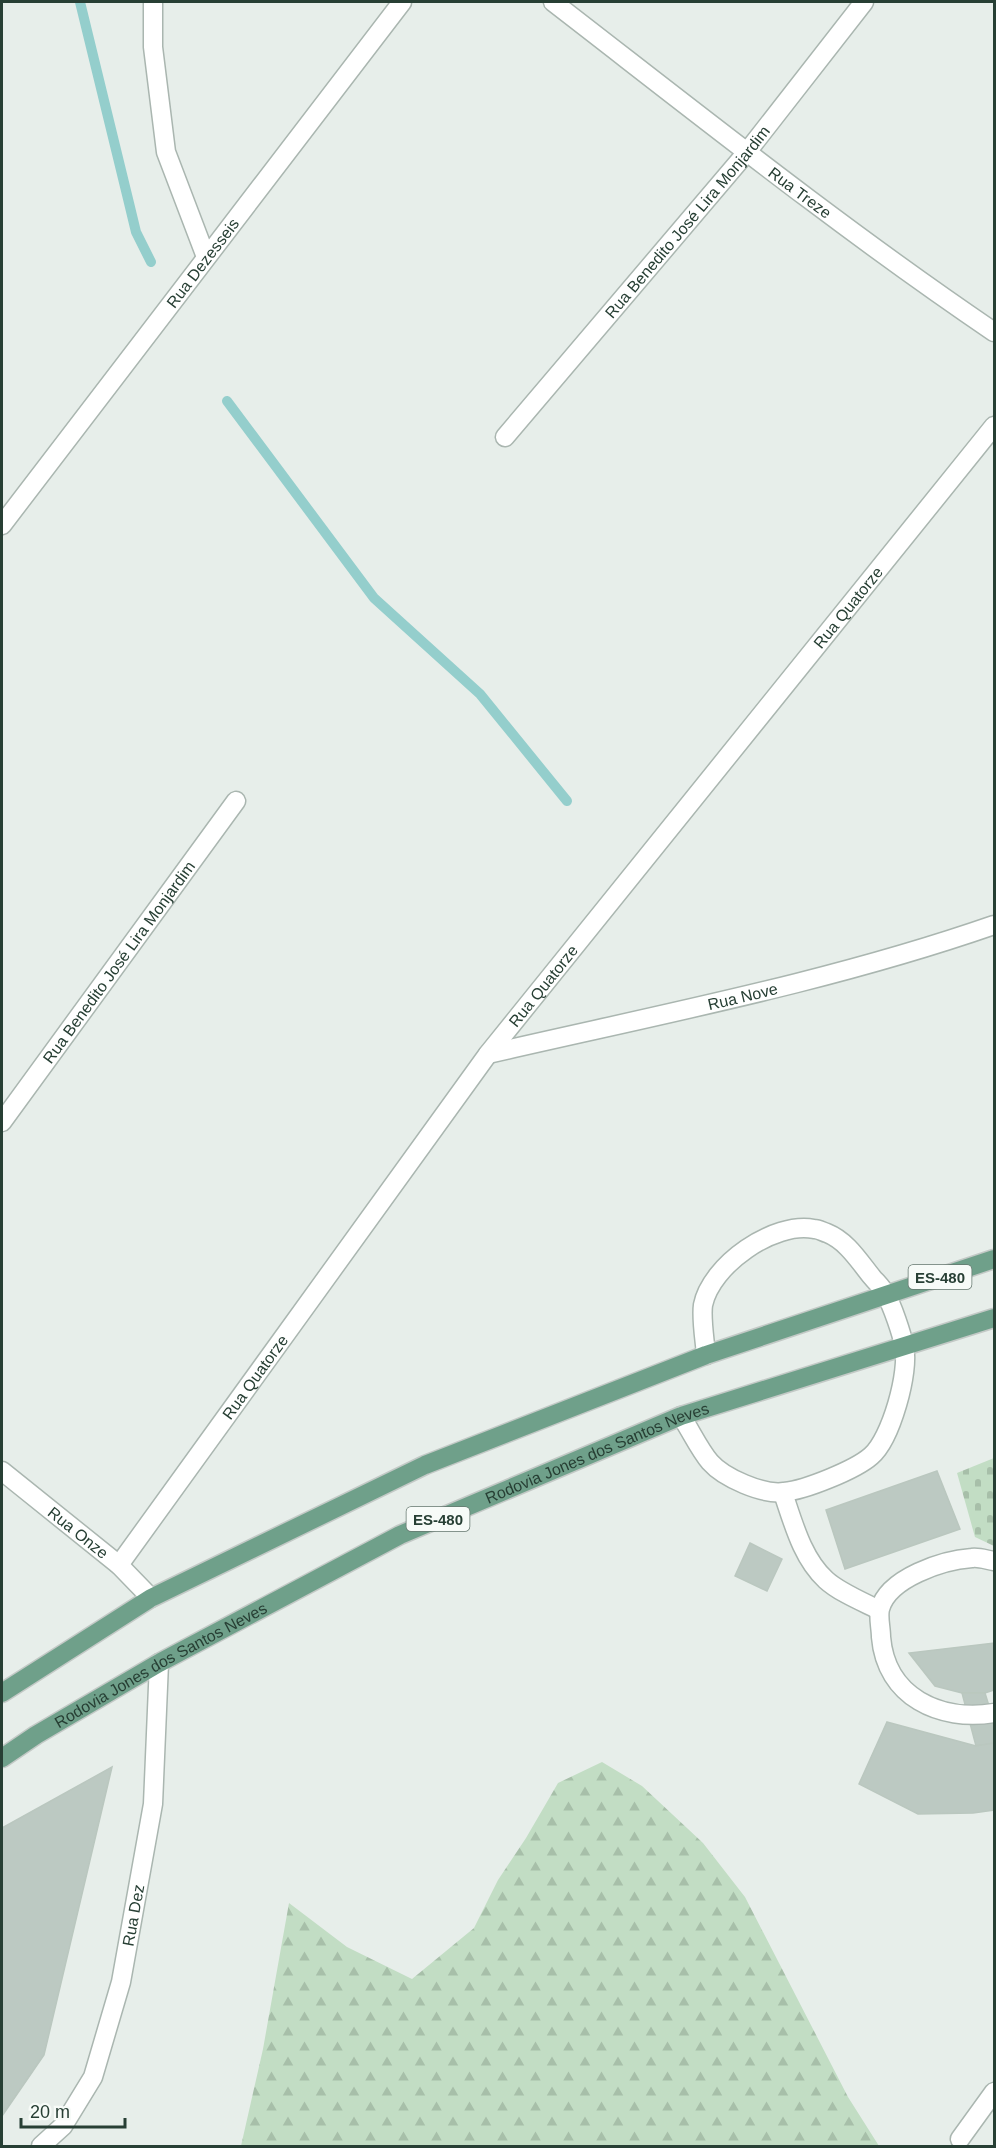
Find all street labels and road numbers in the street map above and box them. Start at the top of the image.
street label: Rua Benedito José Lira Monjardim [602,122,773,321]
street label: Rua Treze [766,163,835,222]
street label: Rua Dezesseis [163,215,242,311]
street label: Rua Quatorze [810,563,886,651]
street label: Rua Benedito José Lira Monjardim [39,858,198,1066]
street label: Rua Quatorze [505,941,581,1030]
street label: Rua Nove [706,980,779,1013]
road number: ES-480 [908,1265,972,1289]
street label: Rua Quatorze [219,1331,291,1422]
street label: Rodovia Jones dos Santos Neves [483,1399,711,1506]
street label: Rua Onze [45,1503,112,1562]
road number: ES-480 [406,1507,470,1531]
street label: Rodovia Jones dos Santos Neves [51,1599,269,1731]
street label: Rua Dez [119,1883,147,1947]

